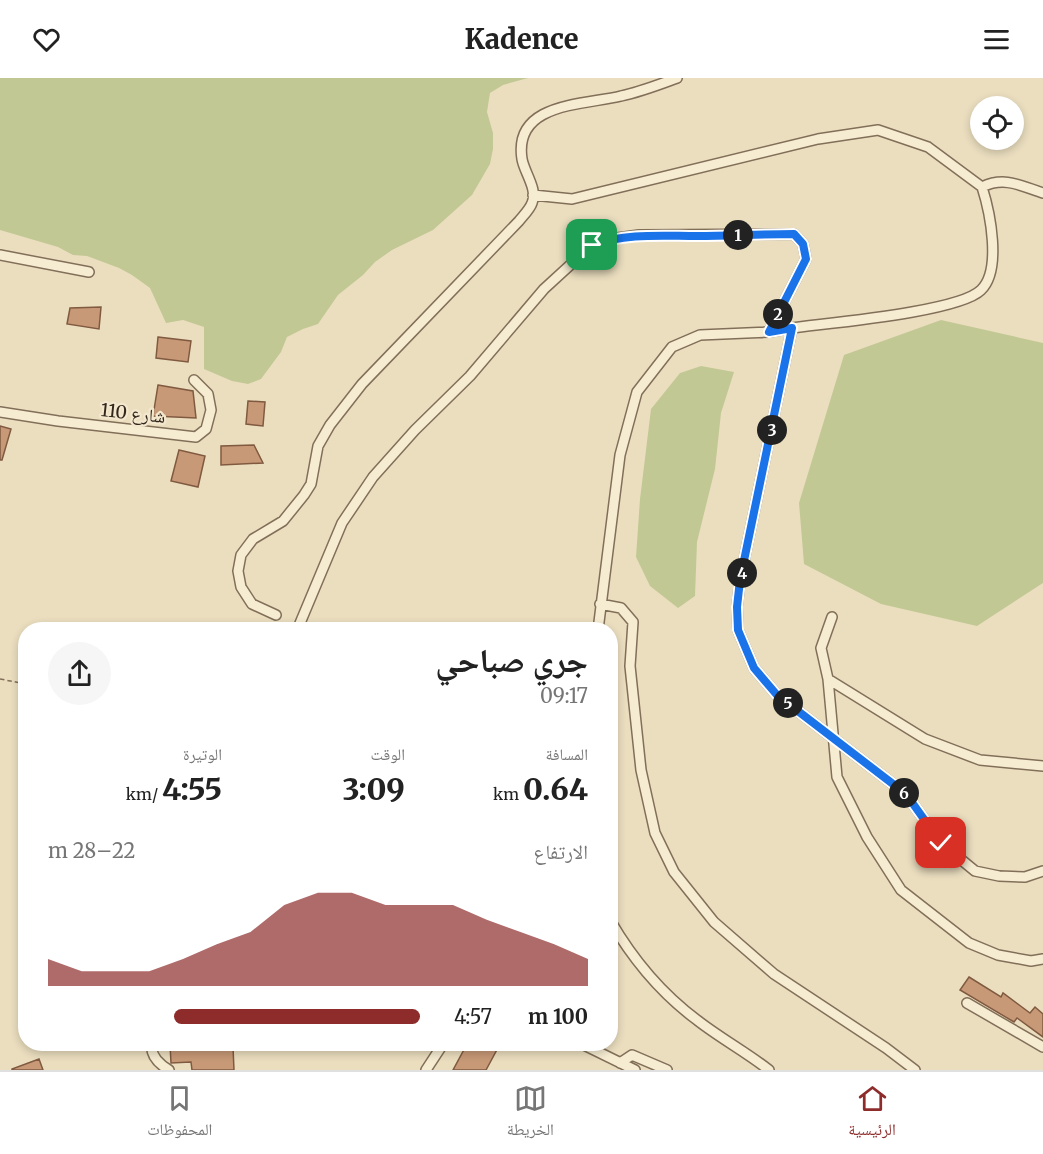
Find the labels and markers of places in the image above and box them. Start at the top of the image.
pin [566,219,617,270]
pin: 1 [723,220,753,250]
pin: 2 [763,299,793,329]
pin: 3 [757,415,787,445]
pin: 4 [727,558,757,588]
pin: 5 [773,688,803,718]
pin: 6 [889,778,919,808]
pin [915,817,966,868]

